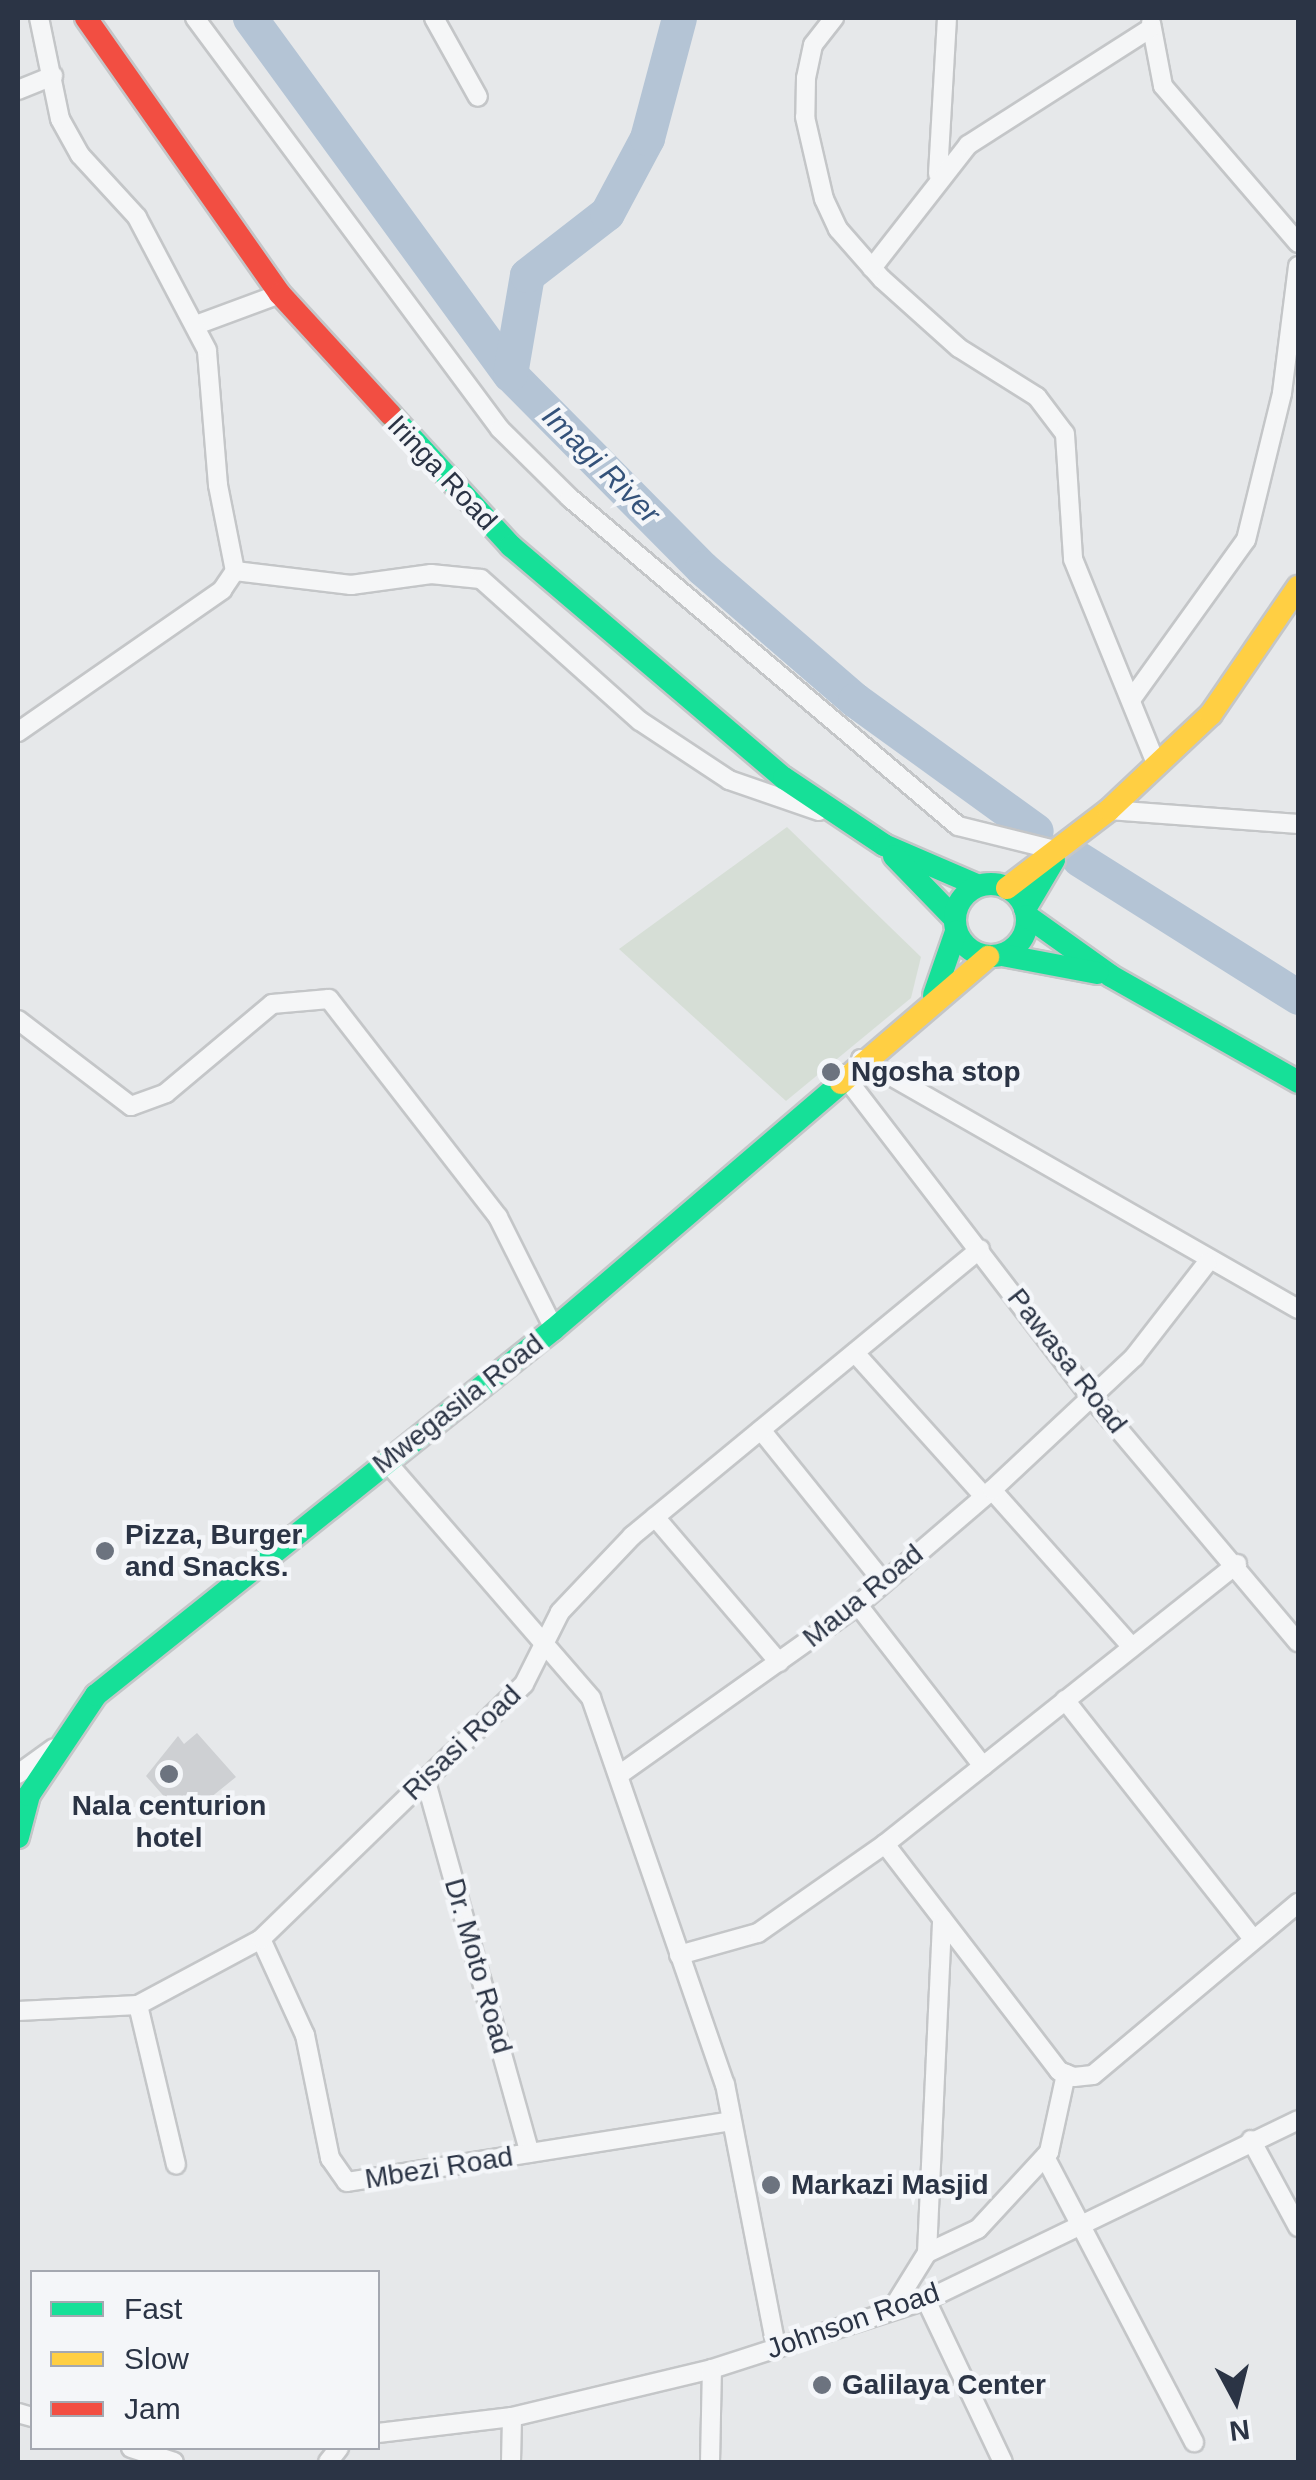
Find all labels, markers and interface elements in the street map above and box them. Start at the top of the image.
water label: Imagi River [535,399,667,531]
street label: Iringa Road [380,409,504,537]
place label: Ngosha stop [851,1055,1021,1089]
marker: Ngosha stop [820,1061,842,1083]
street label: Pawasa Road [1000,1282,1134,1440]
street label: Mwegasila Road [366,1327,550,1481]
place label: Pizza, Burger and Snacks. [125,1518,302,1584]
street label: Maua Road [796,1537,930,1655]
marker: Pizza, Burger and Snacks. [94,1540,116,1562]
street label: Risasi Road [396,1678,528,1808]
marker: Nala centurion hotel [158,1763,180,1785]
place label: Nala centurion hotel [72,1789,266,1855]
street label: Dr. Moto Road [437,1875,519,2057]
street label: Mbezi Road [363,2140,515,2196]
place label: Markazi Masjid [791,2168,989,2202]
marker: Markazi Masjid [760,2174,782,2196]
legend [30,2270,380,2450]
street label: Johnson Road [762,2276,944,2366]
text: Fast [124,2292,182,2325]
text: Slow [124,2342,189,2375]
north arrow [1186,2350,1286,2450]
place label: Galilaya Center [842,2368,1046,2402]
marker: Galilaya Center [811,2374,833,2396]
text: Jam [124,2392,181,2425]
text: N [1228,2414,1252,2447]

